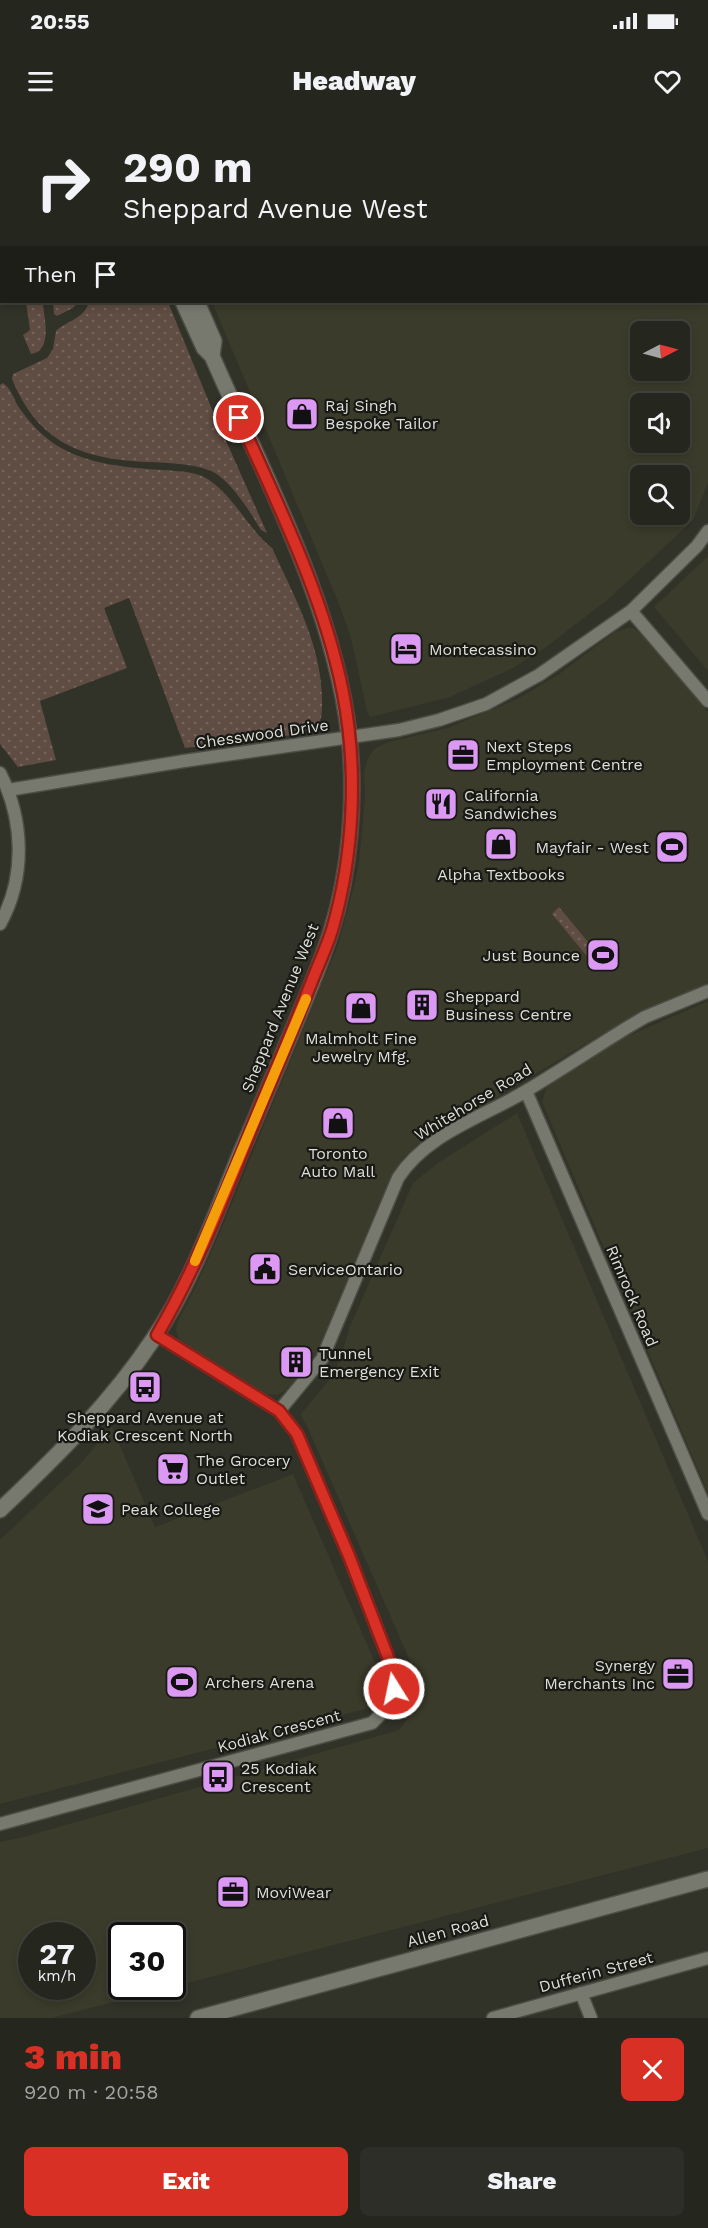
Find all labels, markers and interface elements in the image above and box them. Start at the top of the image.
text: 20:55 [30,9,90,34]
icon: menu [24,65,57,98]
text: Headway [292,65,416,97]
icon: heart [651,65,684,98]
text: 290 m [123,143,253,192]
icon: right [24,144,102,222]
text: Sheppard Avenue West [123,193,428,225]
icon: arrive [89,258,122,291]
text: Then [24,262,77,287]
north arrow [630,321,690,381]
map controls [630,321,690,525]
pin [213,392,264,443]
button: sound [630,393,690,453]
shop icon: Raj Singh Bespoke Tailor [284,396,320,432]
place label: Raj Singh Bespoke Tailor [325,396,439,433]
icon: arrive [222,401,255,434]
button: search [630,465,690,525]
hotel icon: Montecassino [388,631,424,667]
place label: Montecassino [429,640,537,659]
street label: Chesswood Drive [194,715,330,753]
office icon: Next Steps Employment Centre [445,737,481,773]
place label: Next Steps Employment Centre [486,737,643,774]
restaurant icon: California Sandwiches [423,786,459,822]
place label: California Sandwiches [464,786,557,823]
shop icon: Alpha Textbooks [483,826,519,862]
sports icon: Mayfair - West [654,829,690,865]
place label: Mayfair - West [535,838,649,857]
place label: Alpha Textbooks [437,865,565,884]
street label: Sheppard Avenue West [237,920,323,1095]
sports icon: Just Bounce [585,937,621,973]
place label: Just Bounce [483,946,580,965]
building icon: Sheppard Business Centre [404,987,440,1023]
place label: Sheppard Business Centre [445,987,572,1024]
shop icon: Malmholt Fine Jewelry Mfg. [343,990,379,1026]
place label: Malmholt Fine Jewelry Mfg. [305,1029,417,1066]
street label: Whitehorse Road [411,1060,535,1144]
shop icon: Toronto Auto Mall [320,1105,356,1141]
place label: Toronto Auto Mall [301,1144,375,1181]
street label: Rimrock Road [602,1243,662,1349]
public building icon: ServiceOntario [247,1251,283,1287]
place label: ServiceOntario [288,1260,403,1279]
building icon: Tunnel Emergency Exit [278,1344,314,1380]
place label: Tunnel Emergency Exit [319,1344,439,1381]
bus stop icon: Sheppard Avenue at Kodiak Crescent North [127,1369,163,1405]
place label: Sheppard Avenue at Kodiak Crescent North [57,1408,233,1445]
supermarket icon: The Grocery Outlet [155,1451,191,1487]
place label: The Grocery Outlet [196,1451,291,1488]
school or university icon: Peak College [80,1491,116,1527]
place label: Peak College [121,1500,220,1519]
place label: Synergy Merchants Inc [544,1656,656,1693]
office icon: Synergy Merchants Inc [660,1656,696,1692]
position arrow [362,1657,426,1721]
sports icon: Archers Arena [164,1664,200,1700]
place label: Archers Arena [205,1673,314,1692]
street label: Kodiak Crescent [215,1705,343,1757]
bus stop icon: 25 Kodiak Crescent [200,1759,236,1795]
place label: 25 Kodiak Crescent [241,1759,317,1796]
office icon: MoviWear [215,1874,251,1910]
place label: MoviWear [256,1883,332,1902]
street label: Allen Road [405,1911,491,1951]
speed limit sign: 30 [108,1922,186,2000]
text: 27 [39,1936,75,1971]
street label: Dufferin Street [537,1948,655,1996]
text: km/h [38,1967,76,1985]
text: 3 min [24,2036,122,2078]
button: close [621,2038,684,2101]
text: 920 m · 20:58 [24,2080,158,2104]
button: Exit [24,2147,348,2216]
button: Share [360,2147,684,2216]

